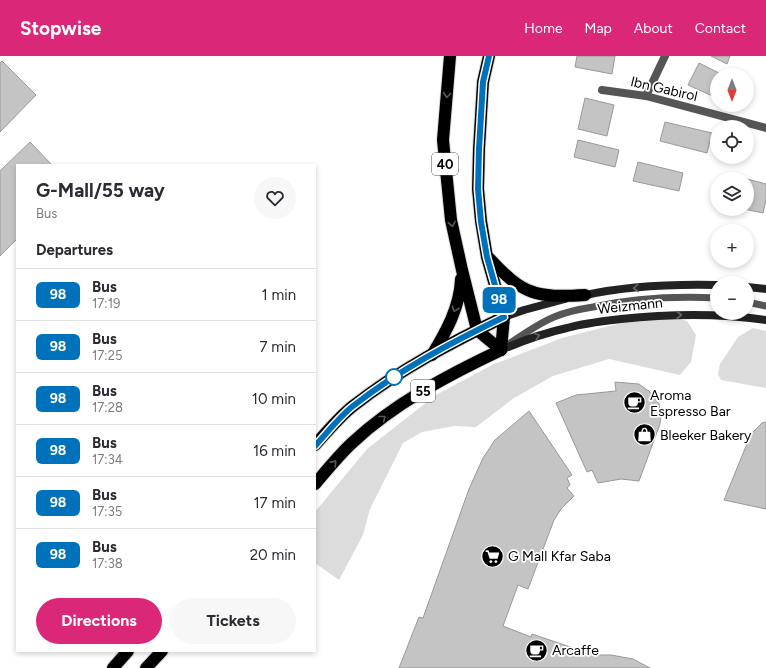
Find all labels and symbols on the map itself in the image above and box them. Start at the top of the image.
north arrow [710,68,754,112]
street label: Ibn Gabirol [629,73,699,105]
one-way arrow [443,92,452,98]
road number: 40 [432,153,458,175]
one-way arrow [447,221,456,227]
one-way arrow [633,283,639,292]
line badge: 98 [481,287,517,313]
street label: Weizmann [597,294,664,318]
one-way arrow [451,305,460,312]
one-way arrow [676,311,682,319]
one-way arrow [533,332,540,341]
unlabelled marker [385,368,403,386]
road number: 55 [411,380,435,402]
place label: Aroma Espresso Bar [650,387,731,420]
cafe icon: Aroma Espresso Bar [622,390,648,416]
one-way arrow [378,415,385,422]
shop icon: Bleeker Bakery [631,422,657,448]
place label: Bleeker Bakery [660,427,752,444]
one-way arrow [329,460,337,468]
supermarket icon: G Mall Kfar Saba [480,543,506,569]
place label: G Mall Kfar Saba [508,548,611,565]
cafe icon: Arcaffe [524,637,550,663]
place label: Arcaffe [552,642,599,659]

